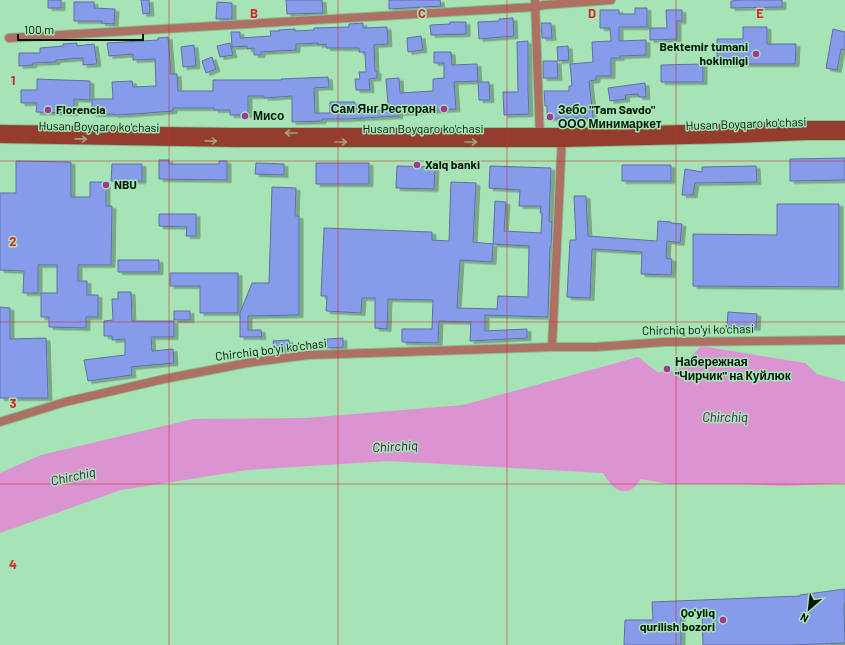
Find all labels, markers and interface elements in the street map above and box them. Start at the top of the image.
text: B [250,5,258,21]
text: C [418,5,426,21]
text: D [588,5,596,21]
text: E [756,5,764,21]
scale bar [18,16,143,42]
text: 100 m [24,22,54,36]
place label: Bektemir tumani hokimligi [659,39,748,67]
marker: Bektemir tumani hokimligi [751,49,761,59]
text: 1 [11,72,15,88]
place label: Сам Янг Ресторан [331,101,436,116]
place label: Florencia [56,102,106,116]
place label: Зебо "Tam Savdo" ООО Минимаркет [558,102,662,131]
marker: Сам Янг Ресторан [439,104,449,114]
marker: Florencia [43,105,53,115]
place label: Мисо [253,108,284,122]
marker: Мисо [240,111,250,121]
marker: Зебо "Tam Savdo" ООО Минимаркет [545,112,555,122]
street label: Husan Boyqaro ko'chasi [685,114,807,132]
street label: Husan Boyqaro ko'chasi [38,118,160,134]
street label: Husan Boyqaro ko'chasi [363,121,484,135]
one-way arrow [285,129,298,137]
one-way arrow [74,135,87,143]
one-way arrow [204,137,217,145]
one-way arrow [334,138,347,146]
one-way arrow [464,138,477,146]
place label: Xalq banki [425,157,480,171]
marker: Xalq banki [412,160,422,170]
place label: NBU [114,177,137,191]
marker: NBU [101,180,111,190]
text: 2 [9,233,17,249]
street label: Chirchiq bo'yi ko'chasi [642,321,754,337]
street label: Chirchiq bo'yi ko'chasi [214,335,327,363]
place label: Набережная "Чирчик" на Куйлюк [675,354,792,383]
marker: Набережная "Чирчик" на Куйлюк [662,364,672,374]
text: 3 [9,395,17,411]
water label: Chirchiq [702,409,748,425]
water label: Chirchiq [372,437,418,455]
water label: Chirchiq [49,463,97,489]
text: 4 [9,556,17,572]
north arrow [789,589,829,629]
place label: Qo'yliq qurilish bozori [640,605,715,633]
text: N [798,611,810,626]
marker: Qo'yliq qurilish bozori [718,615,728,625]

